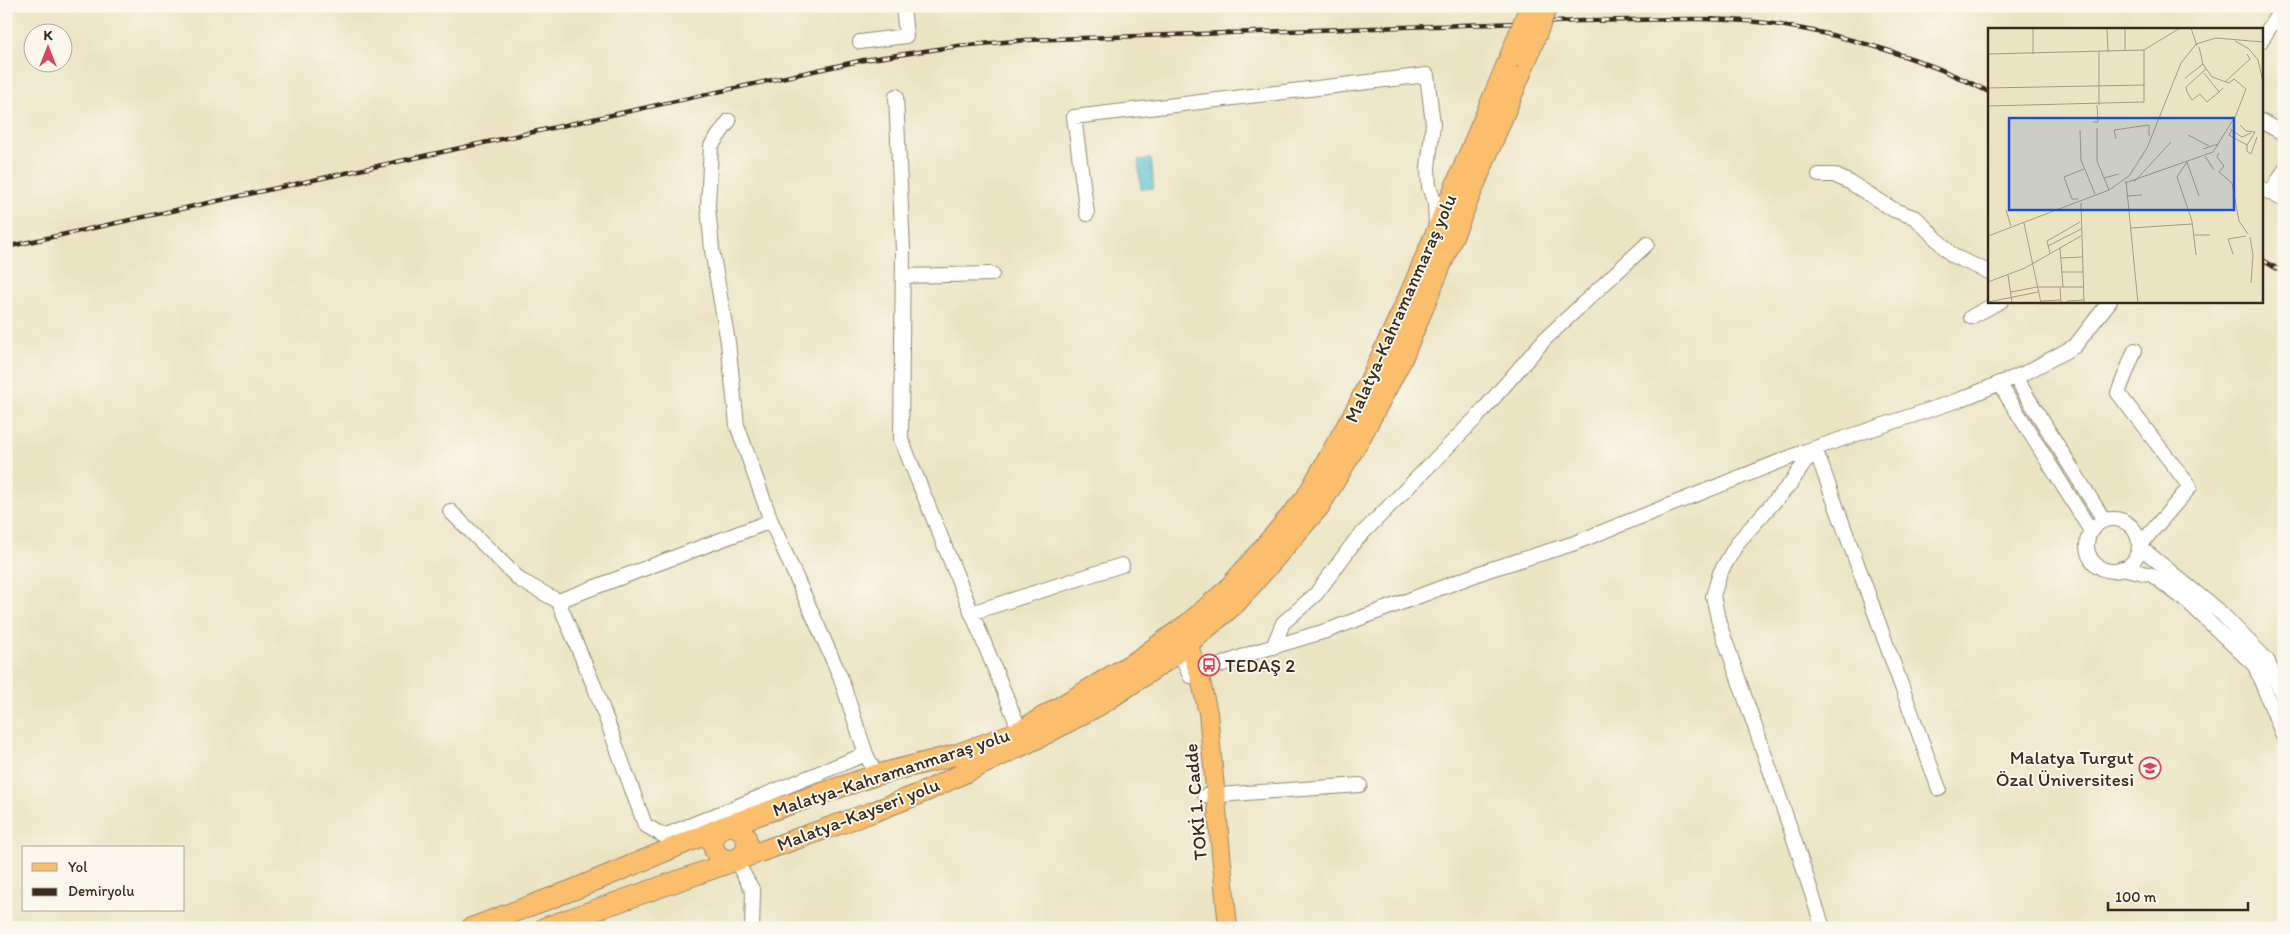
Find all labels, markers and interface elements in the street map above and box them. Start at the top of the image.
north arrow [22,22,72,72]
text: K [44,27,54,44]
inset map [1988,28,2262,302]
street label: Malatya-Kahramanmaraş yolu [1340,190,1462,426]
bus stop icon: TEDAŞ 2 [1197,653,1221,677]
place label: TEDAŞ 2 [1225,654,1295,677]
street label: Malatya-Kahramanmaraş yolu [770,723,1013,822]
street label: TOKİ 1. Cadde [1179,743,1212,861]
place label: Malatya Turgut Özal Üniversitesi [1996,746,2134,791]
school or university icon: Malatya Turgut Özal Üniversitesi [2138,756,2162,780]
street label: Malatya-Kayseri yolu [774,773,943,856]
legend [22,846,185,912]
text: Yol [68,858,88,876]
scale bar [2108,879,2248,911]
text: Demiryolu [68,882,134,900]
text: 100 m [2115,888,2157,906]

